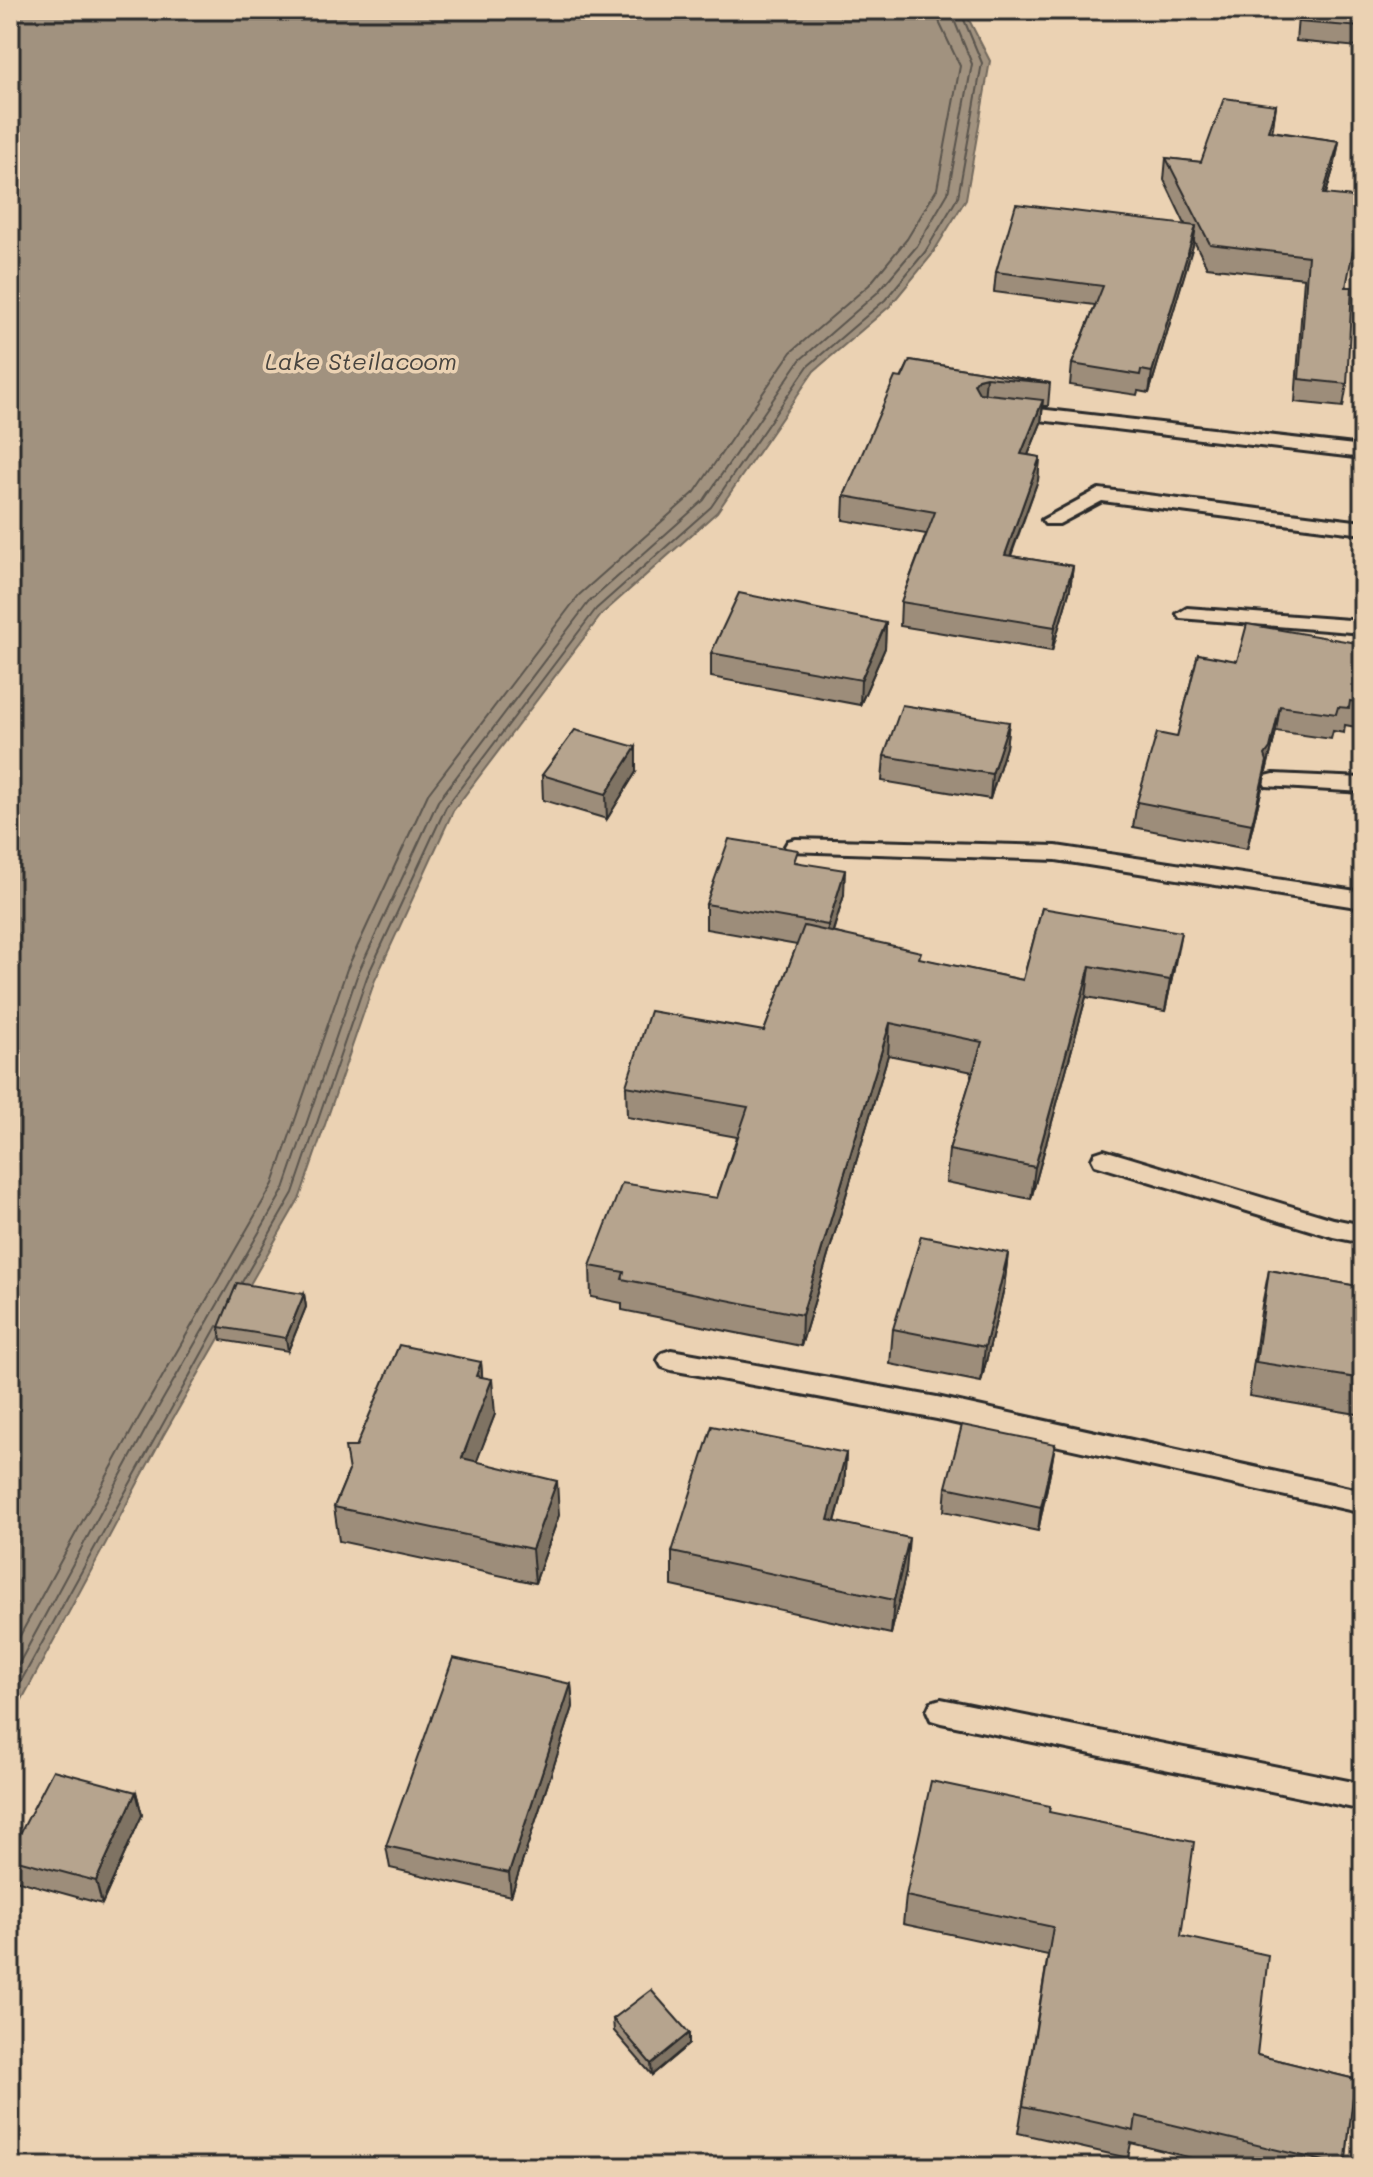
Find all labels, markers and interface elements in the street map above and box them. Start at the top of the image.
water label: Lake Steilacoom [265,345,457,376]

